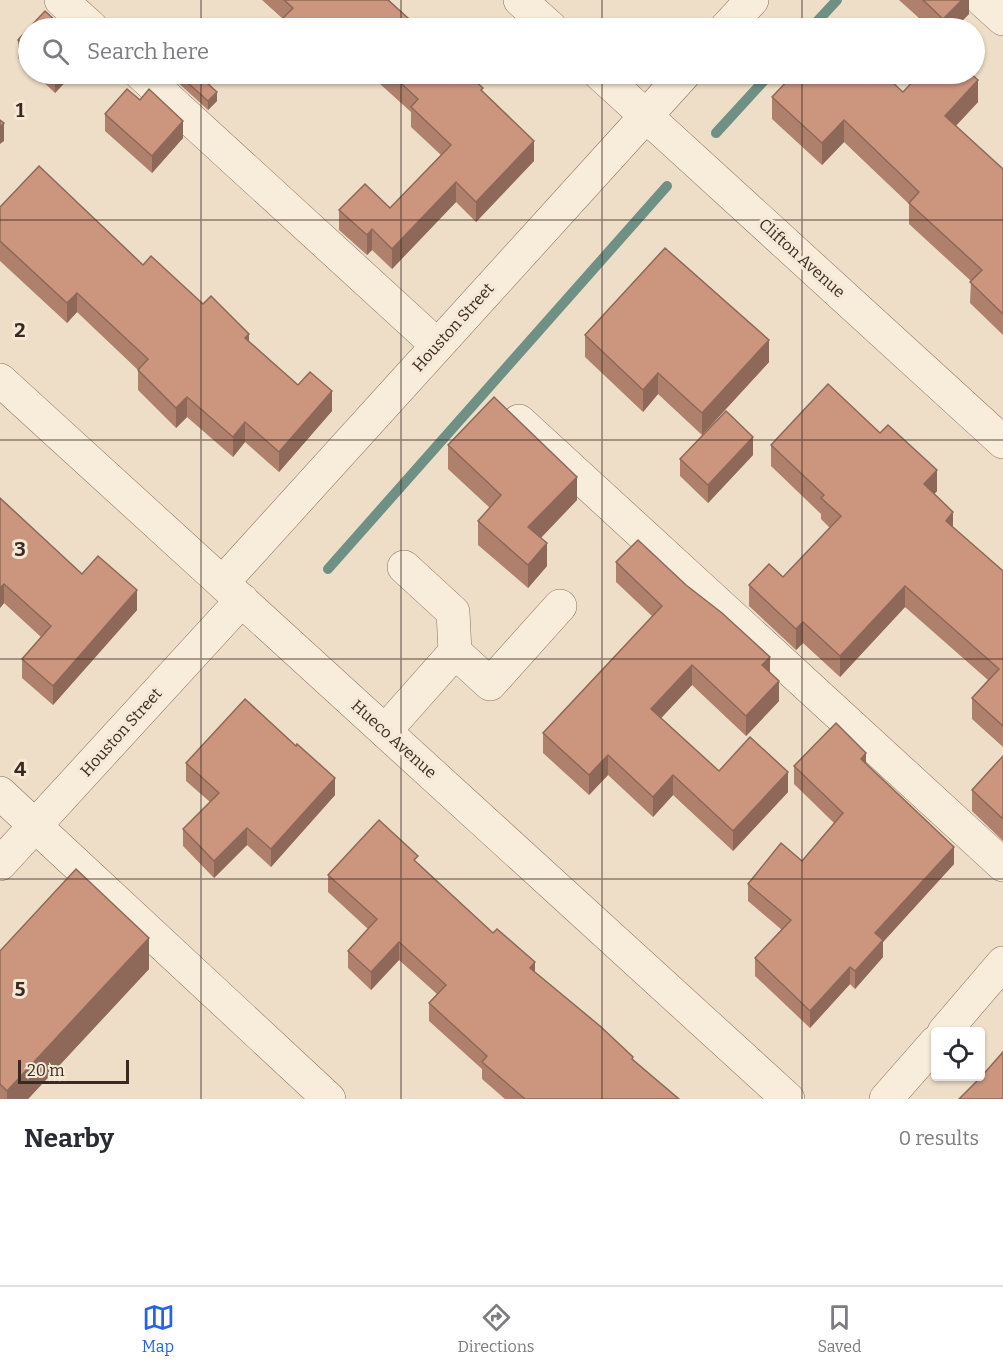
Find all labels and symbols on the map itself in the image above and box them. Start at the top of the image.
text: 1 [16,98,25,122]
street label: Clifton Avenue [755,214,849,302]
street label: Houston Street [408,279,498,375]
text: 2 [14,318,26,342]
text: 3 [14,537,26,561]
street label: Houston Street [76,684,166,780]
street label: Hueco Avenue [348,696,440,782]
text: 4 [14,757,26,781]
text: 5 [15,977,26,1001]
scale bar [18,1057,129,1084]

